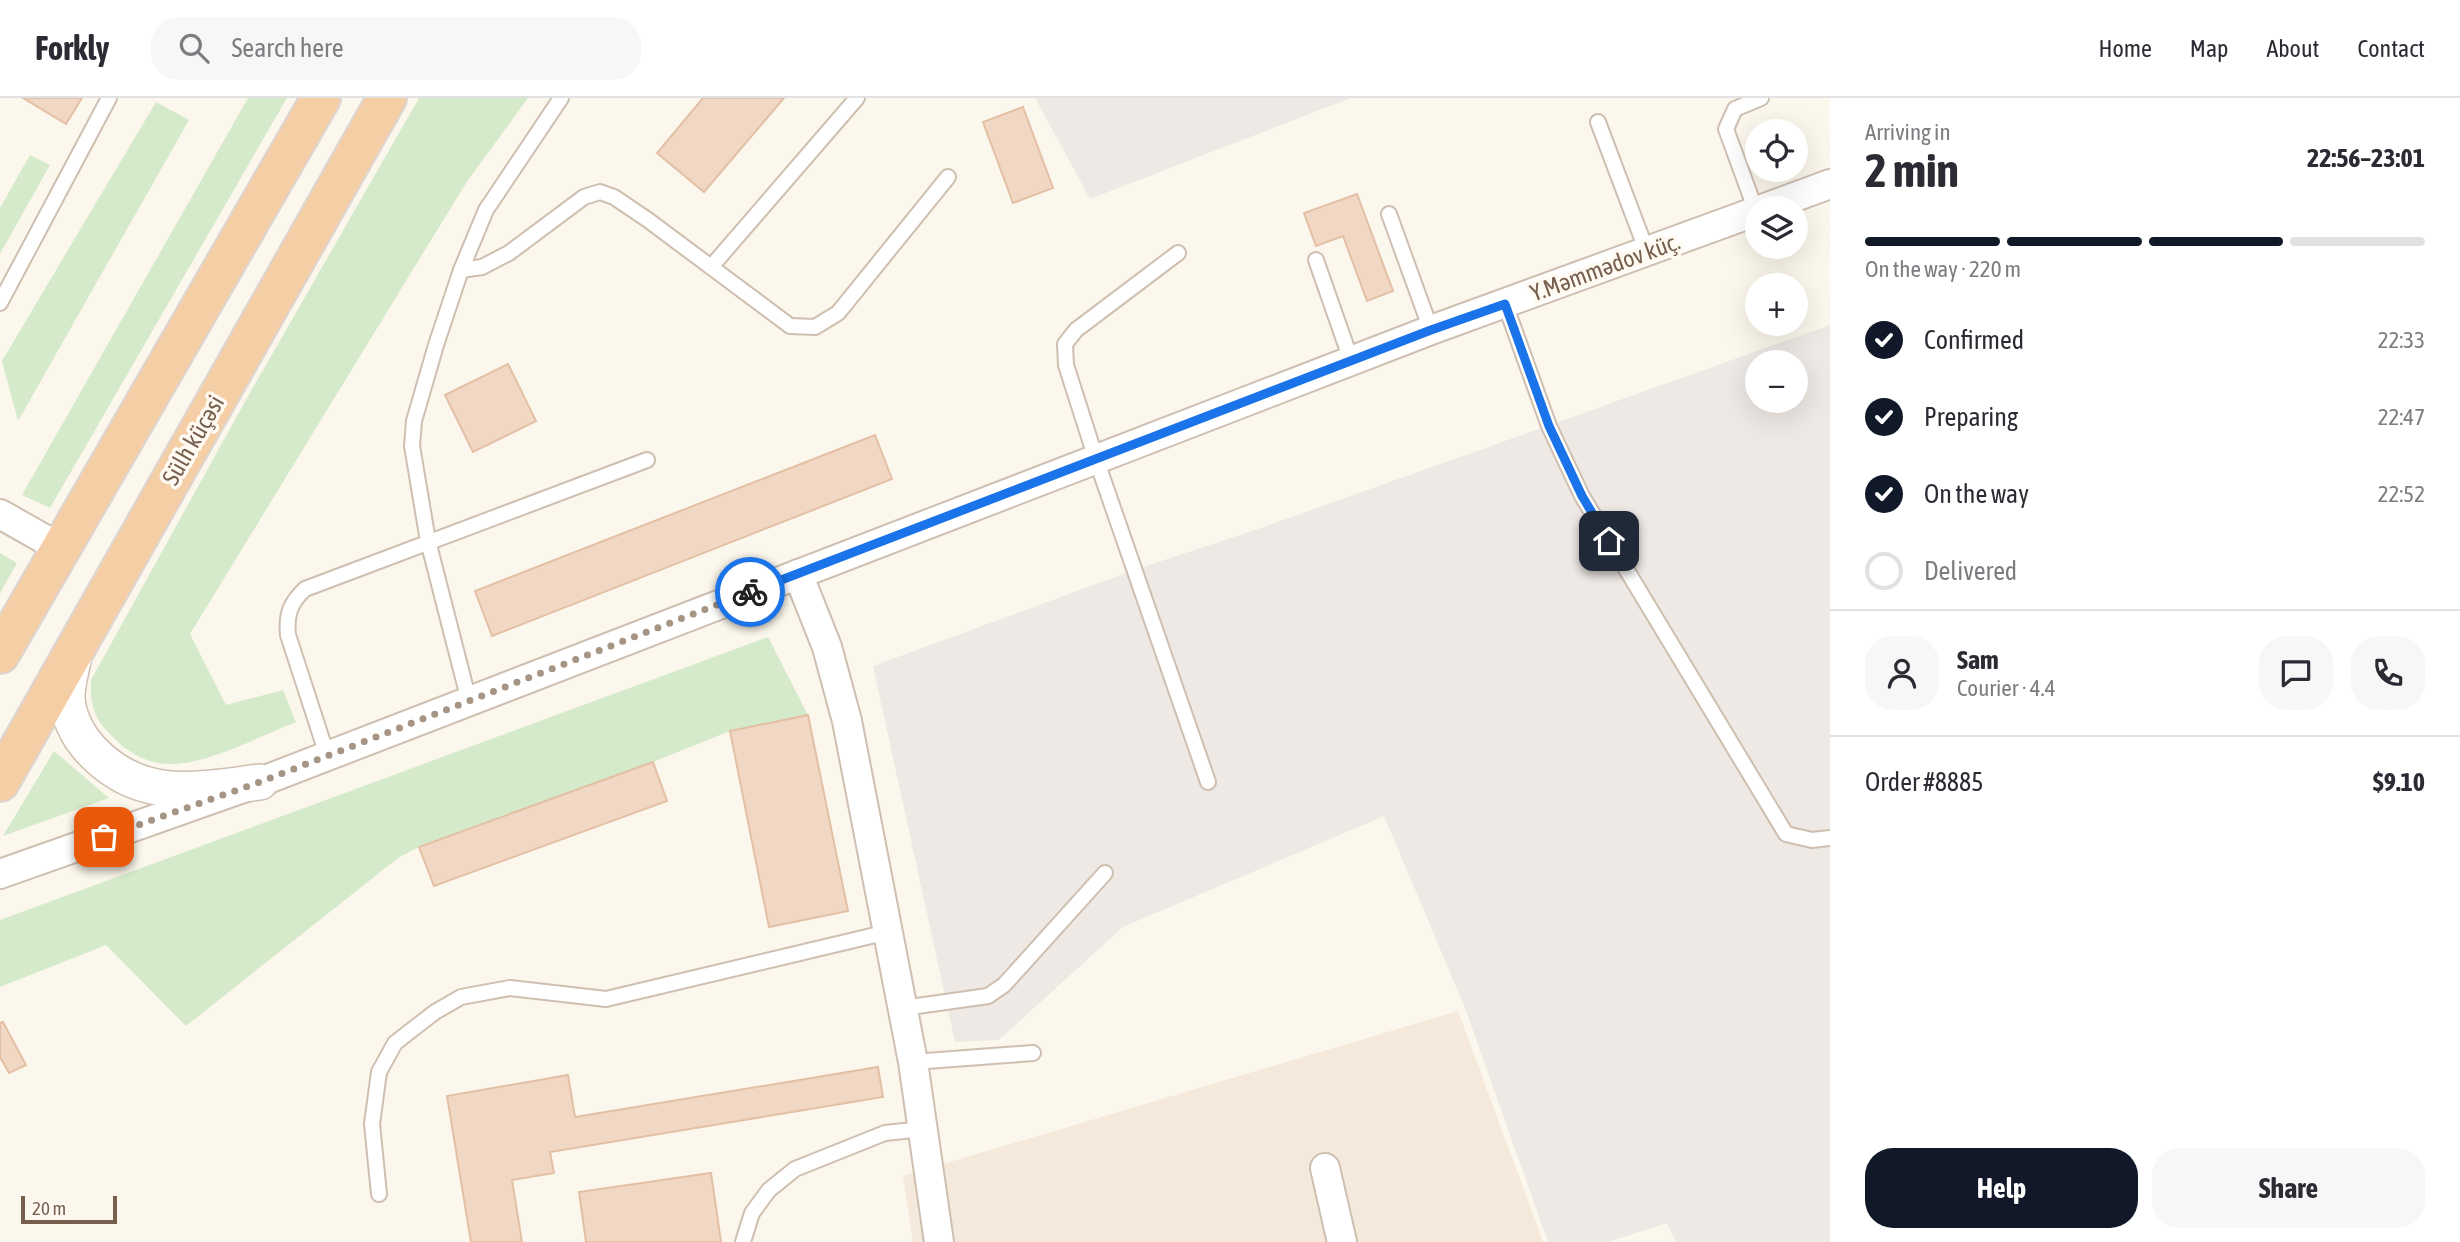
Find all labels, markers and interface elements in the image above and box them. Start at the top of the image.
search box [151,17,641,80]
text: Forkly [35,29,109,67]
icon: search [175,29,213,67]
text: Search here [231,33,344,63]
text: Home [2098,35,2152,62]
text: Map [2190,35,2228,62]
text: About [2266,35,2319,62]
text: Contact [2357,35,2425,62]
map controls [1745,119,1808,413]
button: locate [1745,119,1808,182]
text: Arriving in [1865,119,1951,145]
text: 22:56–23:01 [2307,143,2425,173]
text: 2 min [1865,144,1959,197]
button: layers [1745,196,1808,259]
street label: Y.Məmmədov küç. [1527,227,1683,307]
text: On the way · 220 m [1865,256,2021,282]
button: + [1745,273,1808,336]
icon: check [1865,321,1903,359]
text: Confirmed [1924,325,2024,355]
text: 22:33 [2378,327,2425,353]
button: − [1745,350,1808,413]
street label: Sülh küçəsi [157,390,229,490]
icon: check [1865,398,1903,436]
text: Preparing [1924,402,2018,432]
text: 22:47 [2378,404,2425,430]
icon: check [1865,475,1903,513]
text: On the way [1924,479,2029,509]
text: 22:52 [2378,481,2425,507]
pin [1579,511,1639,571]
icon: home [1590,522,1628,560]
text: Delivered [1924,556,2017,586]
courier [715,557,785,627]
icon: bike [731,573,769,611]
button: person [1865,636,1939,710]
button: chat [2259,636,2333,710]
button: phone [2351,636,2425,710]
text: Sam [1957,645,1999,675]
text: Courier · 4.4 [1957,675,2056,701]
text: Order #8885 [1865,767,1984,797]
text: $9.10 [2373,767,2425,797]
pin [74,807,134,867]
icon: bag [85,818,123,856]
button: Help [1865,1148,2138,1228]
button: Share [2152,1148,2425,1228]
scale bar [21,1193,117,1225]
text: 20 m [32,1197,66,1219]

